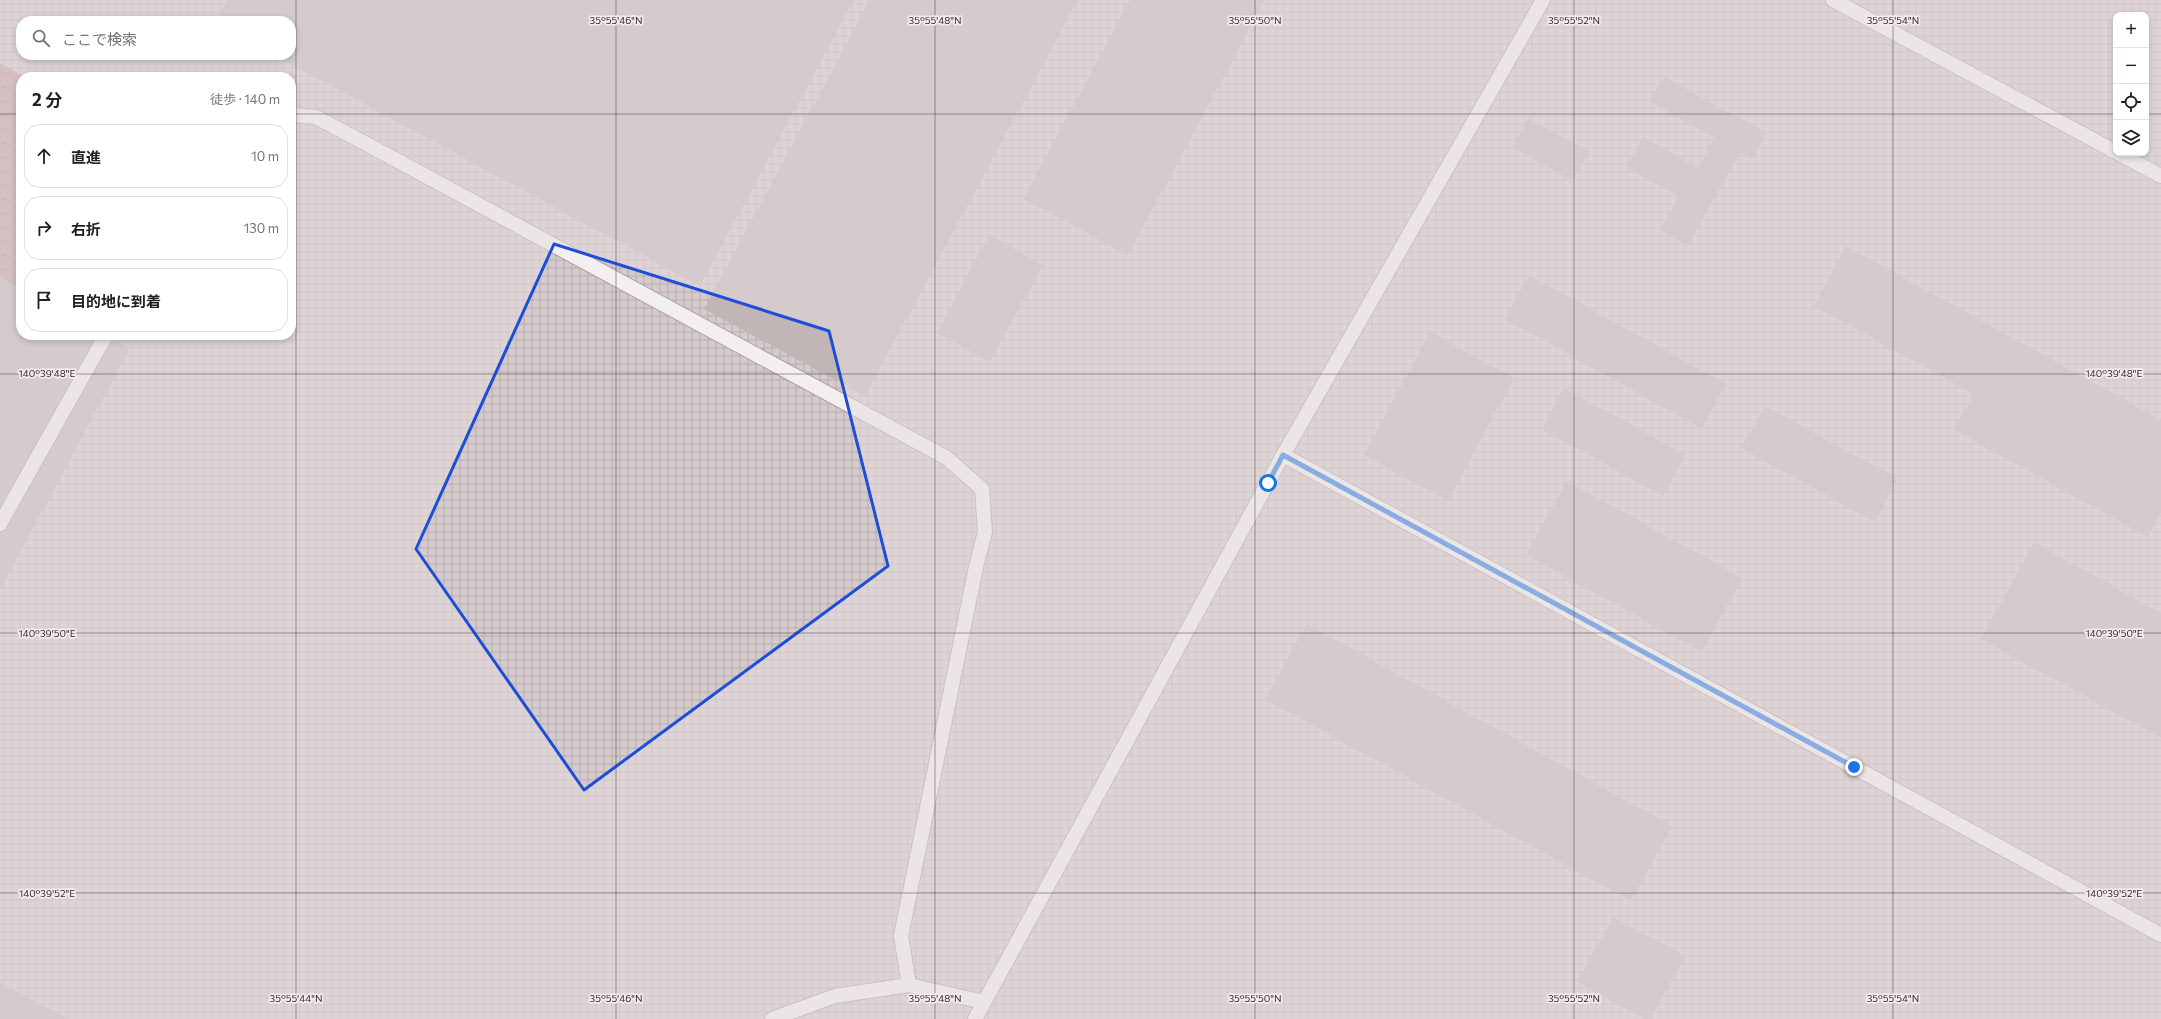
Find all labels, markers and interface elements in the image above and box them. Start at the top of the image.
map controls [2113,12,2149,156]
button: + [2113,12,2149,48]
text: 35°55'46"N [590,14,643,26]
text: 35°55'48"N [909,14,962,26]
text: 35°55'50"N [1228,14,1282,26]
text: 35°55'52"N [1548,14,1600,26]
text: 35°55'54"N [1867,14,1919,26]
search box [16,16,296,60]
icon: search [30,27,52,49]
text: ここで検索 [62,30,137,48]
button: − [2113,48,2149,84]
button: locate [2113,84,2149,120]
text: 2 分 [32,89,62,110]
text: 徒歩 · 140 m [210,91,280,107]
button: layers [2113,120,2149,156]
icon: ahead [33,145,55,167]
text: 直進 [71,148,101,166]
text: 10 m [251,148,279,164]
icon: right [33,217,55,239]
text: 右折 [71,220,101,238]
text: 130 m [244,220,279,236]
icon: arrive [33,289,55,311]
text: 目的地に到着 [71,292,161,310]
text: 140°39'48"E [18,367,76,379]
text: 140°39'48"E [2085,367,2143,379]
route start [1259,474,1277,492]
text: 140°39'50"E [18,627,76,639]
text: 140°39'50"E [2085,627,2143,639]
route end [1845,758,1863,776]
text: 140°39'52"E [19,887,75,899]
text: 140°39'52"E [2086,887,2142,899]
text: 35°55'44"N [270,992,322,1004]
text: 35°55'46"N [590,992,643,1004]
text: 35°55'48"N [909,992,962,1004]
text: 35°55'50"N [1228,992,1282,1004]
text: 35°55'52"N [1548,992,1600,1004]
text: 35°55'54"N [1867,992,1919,1004]

